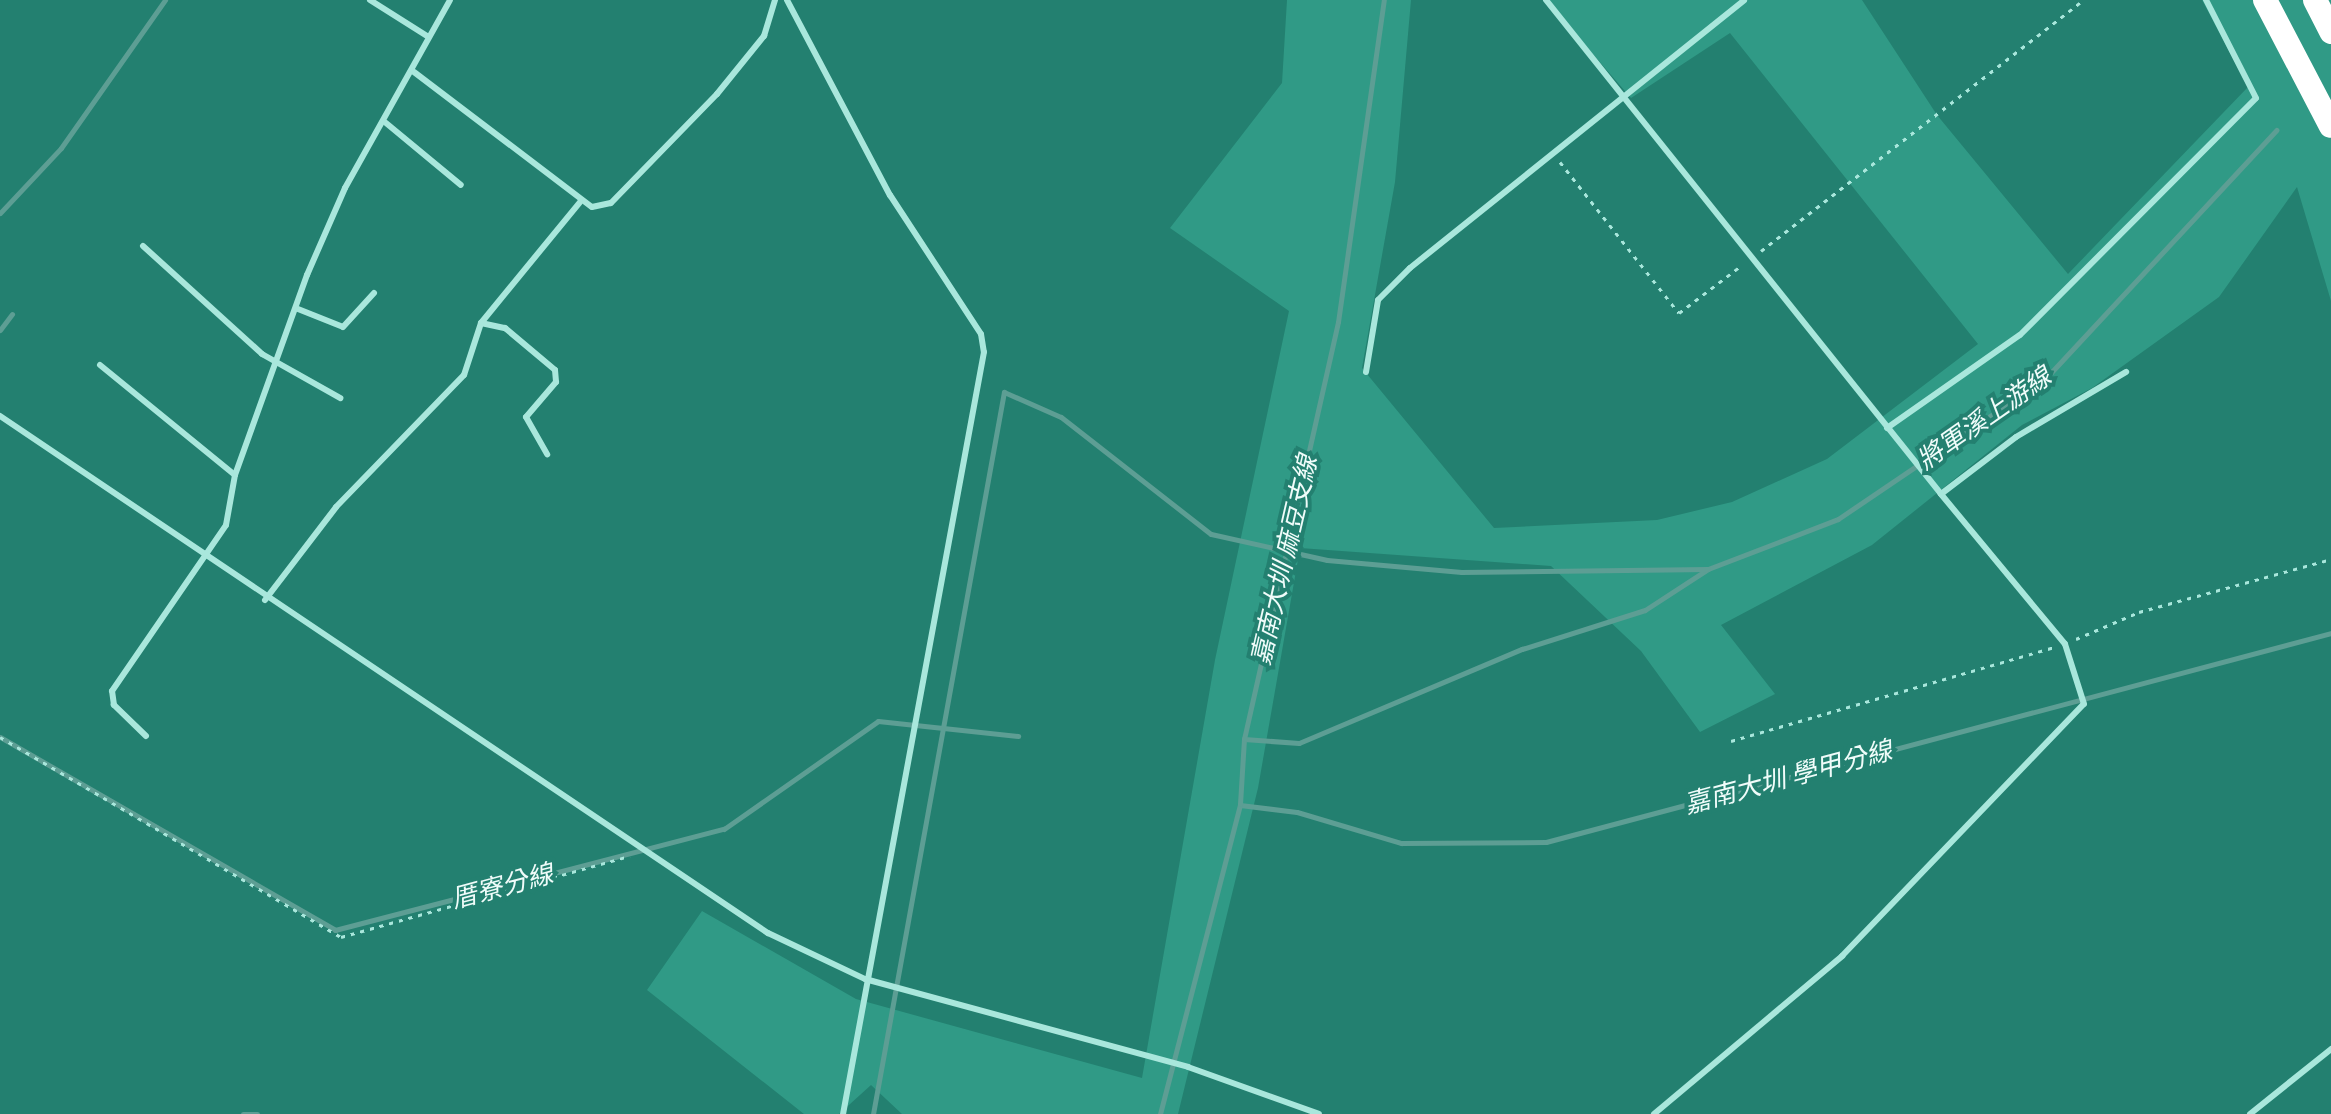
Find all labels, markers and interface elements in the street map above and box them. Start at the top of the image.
water label: 將軍溪上游線 [1911,360,2057,476]
water label: 嘉南大圳 麻豆支線 [1245,452,1323,668]
water label: 嘉南大圳 學甲分線 [1681,734,1895,820]
water label: 厝寮分線 [448,857,556,915]

